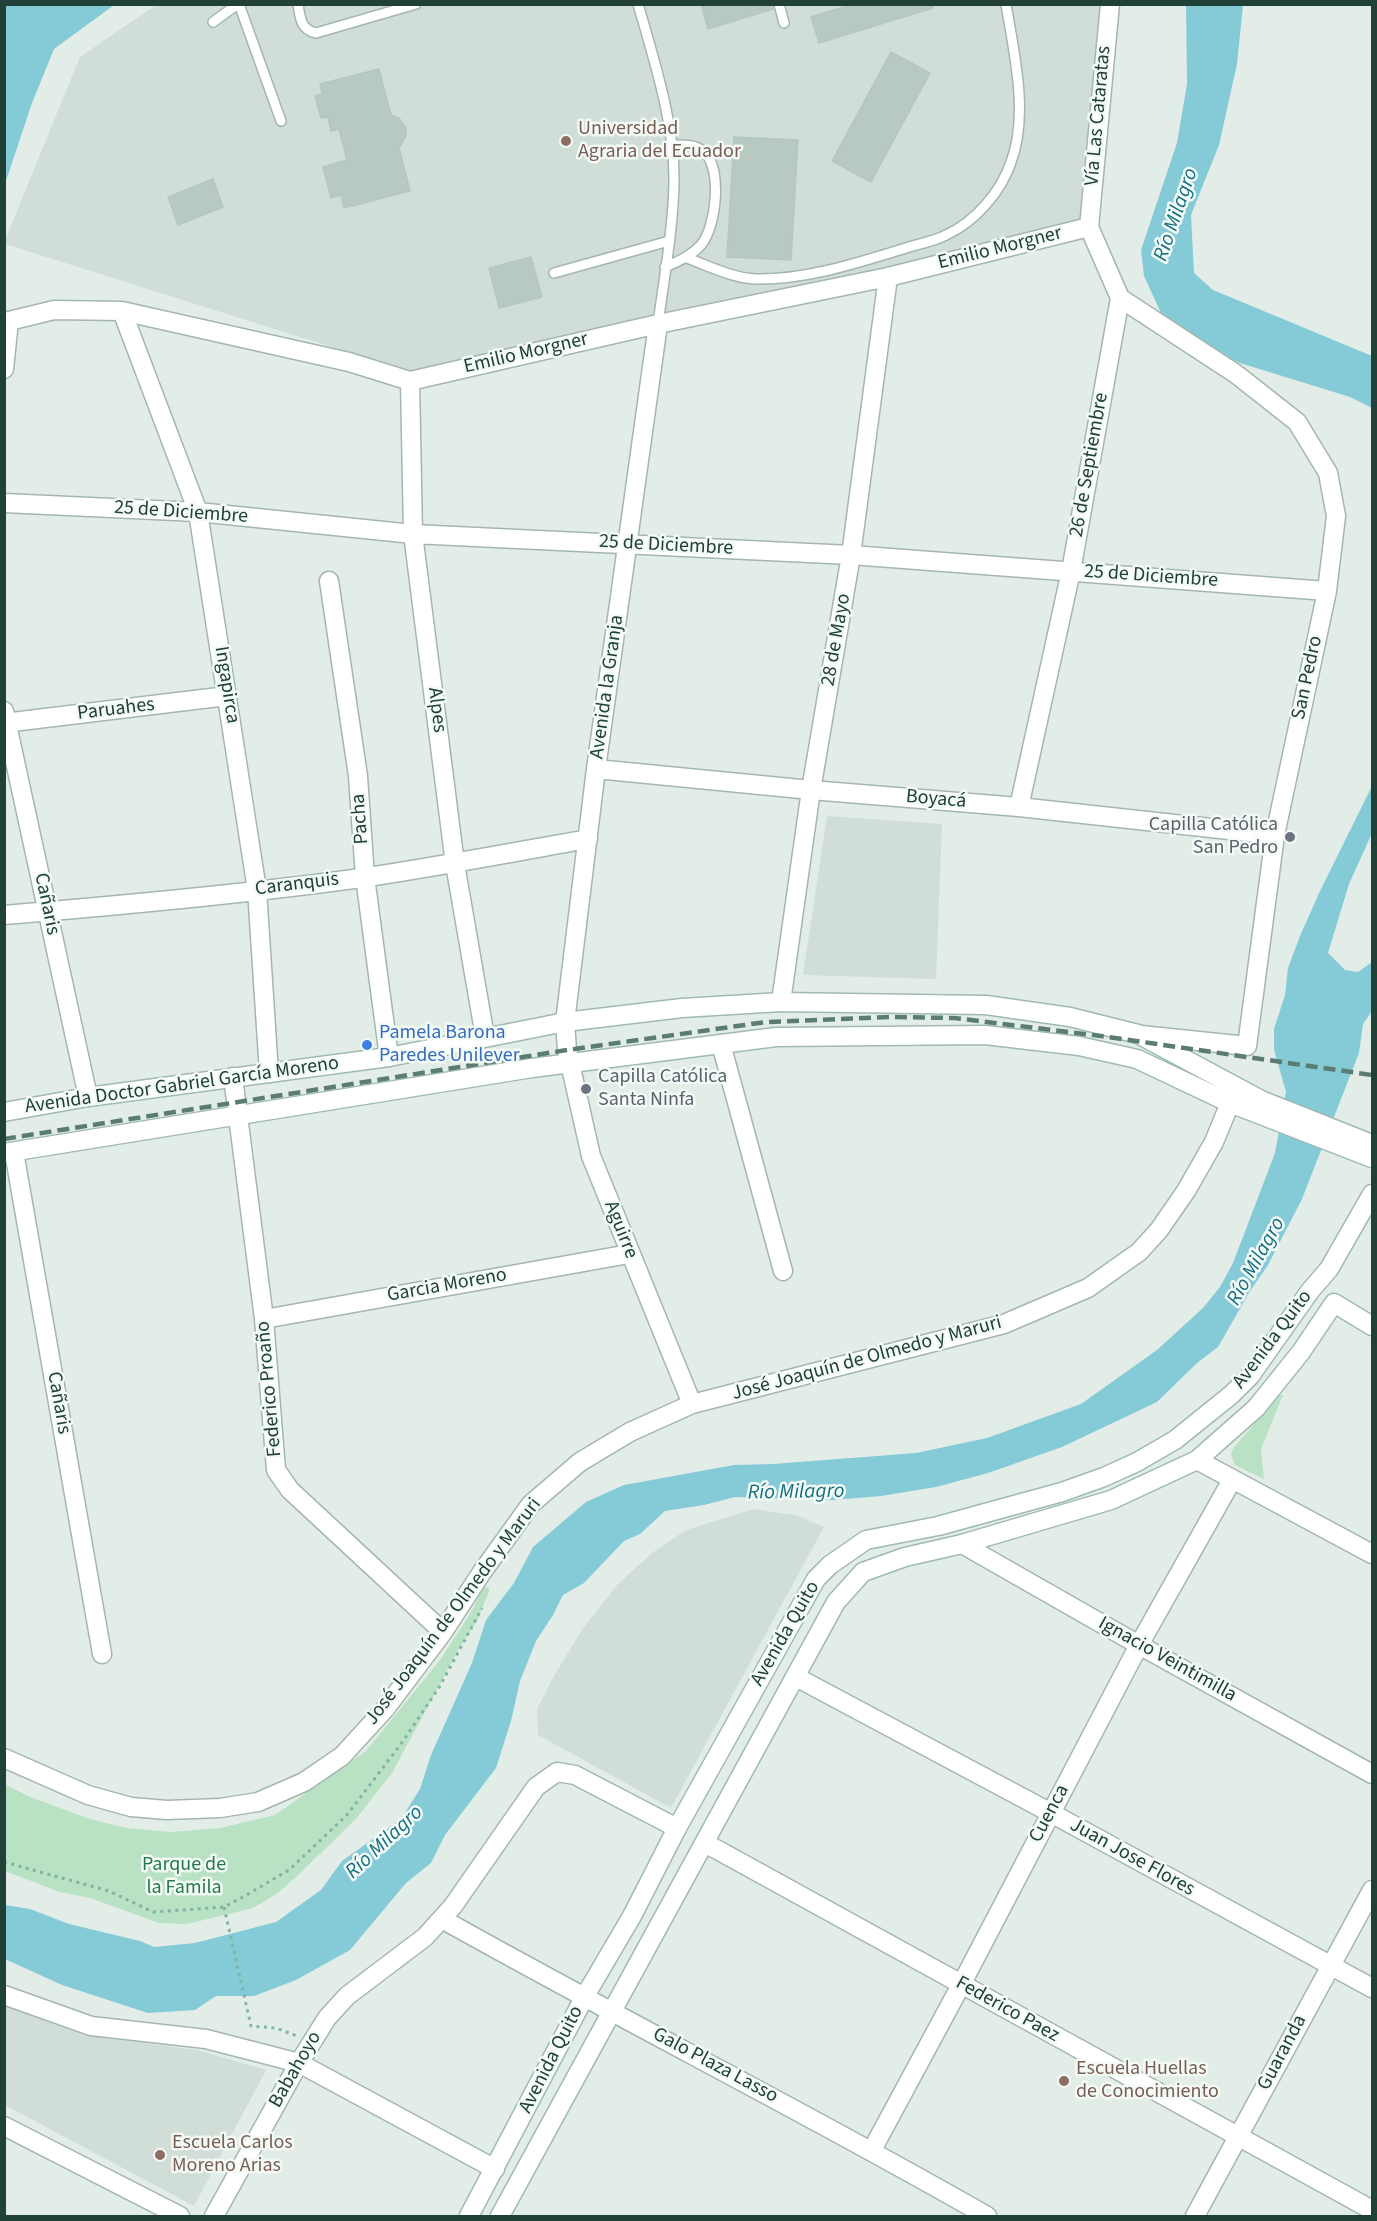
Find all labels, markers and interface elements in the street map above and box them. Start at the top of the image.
street label: Vía Las Cataratas [1081,45,1117,187]
place label: Universidad Agraria del Ecuador [578,118,741,165]
marker: Universidad Agraria del Ecuador [559,134,573,148]
water label: Río Milagro [1149,165,1205,265]
street label: Emilio Morgner [936,222,1064,276]
street label: Emilio Morgner [461,328,591,380]
street label: 26 de Septiembre [1065,391,1115,539]
street label: 25 de Diciembre [113,496,249,530]
street label: 25 de Diciembre [598,530,734,562]
street label: 25 de Diciembre [1083,560,1219,594]
street label: 28 de Mayo [817,592,857,688]
street label: Avenida la Granja [586,614,630,760]
street label: San Pedro [1287,634,1329,722]
street label: Ingapirca [208,645,244,725]
street label: Alpes [421,686,451,734]
street label: Paruahes [76,693,156,727]
street label: Boyacá [905,785,967,815]
street label: Pacha [347,793,375,845]
place label: Capilla Católica San Pedro [1149,814,1278,861]
marker: Capilla Católica San Pedro [1283,830,1297,844]
street label: Caranquis [254,868,340,902]
street label: Cañaris [28,871,64,937]
place label: Pamela Barona Paredes Unilever [379,1022,520,1069]
marker: Pamela Barona Paredes Unilever [360,1038,374,1052]
street label: Avenida Doctor Gabriel García Moreno [24,1052,340,1120]
place label: Capilla Católica Santa Ninfa [598,1066,727,1113]
marker: Capilla Católica Santa Ninfa [579,1082,593,1096]
street label: Aguirre [598,1198,642,1262]
water label: Río Milagro [1223,1214,1291,1310]
street label: Garcia Moreno [385,1264,509,1308]
street label: Avenida Quito [1228,1286,1318,1394]
street label: José Joaquín de Olmedo y Maruri [730,1311,1004,1407]
street label: Federico Proaño [252,1320,288,1458]
street label: Cañaris [41,1370,75,1436]
water label: Río Milagro [747,1480,845,1506]
street label: José Joaquín de Olmedo y Maruri [361,1494,547,1730]
street label: Avenida Quito [746,1577,826,1691]
street label: Ignacio Veintimilla [1094,1612,1240,1708]
street label: Cuenca [1025,1781,1075,1847]
water label: Río Milagro [341,1801,429,1885]
street label: Juan Jose Flores [1065,1814,1199,1902]
park label: Parque de la Famila [142,1854,226,1901]
street label: Federico Paez [951,1972,1063,2048]
street label: Avenida Quito [515,2002,589,2118]
street label: Guaranda [1253,2011,1313,2095]
street label: Galo Plaza Lasso [648,2023,782,2109]
street label: Babahoyo [264,2027,328,2113]
place label: Escuela Huellas de Conocimiento [1076,2058,1219,2105]
marker: Escuela Huellas de Conocimiento [1057,2074,1071,2088]
place label: Escuela Carlos Moreno Arias [172,2132,293,2179]
marker: Escuela Carlos Moreno Arias [153,2148,167,2162]

